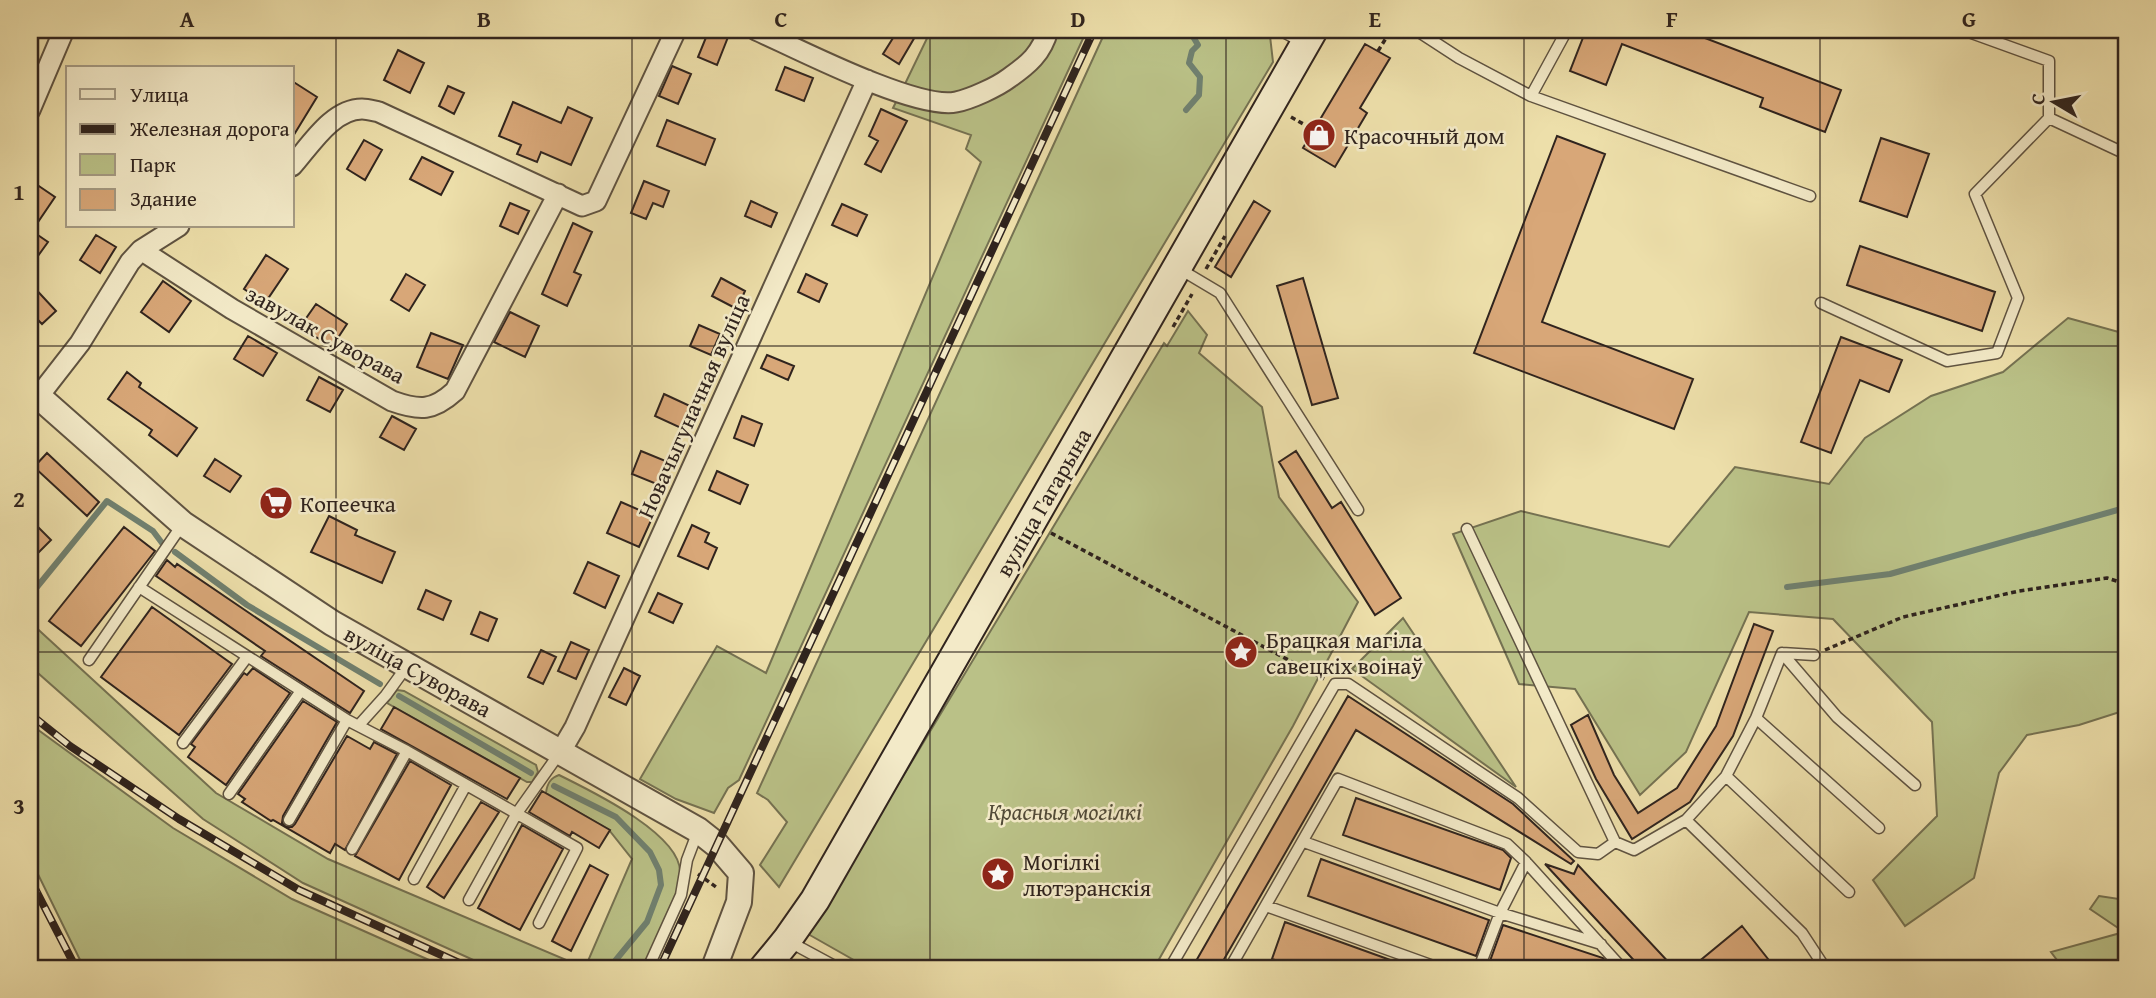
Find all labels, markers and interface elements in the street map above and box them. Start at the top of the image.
text: A [180,2,195,35]
text: B [477,2,491,35]
text: C [774,2,788,35]
text: D [1071,2,1086,35]
text: E [1369,2,1381,35]
text: F [1666,2,1678,35]
text: G [1962,2,1976,35]
legend [66,66,294,228]
north arrow [2020,66,2090,136]
text: Улица [130,79,189,110]
text: С [2023,91,2052,107]
text: Железная дорога [129,113,290,144]
shop icon: Красочный дом [1300,116,1338,154]
place label: Красочный дом [1344,119,1505,152]
text: Парк [130,149,176,180]
text: 1 [13,175,25,208]
text: Здание [130,183,197,214]
street label: завулак Суворава [240,277,412,391]
street label: Новачыгуначная вуліца [629,288,757,524]
street label: вуліца Гагарына [987,422,1099,582]
text: 2 [13,482,25,515]
supermarket icon: Копеечка [257,484,295,522]
place label: Копеечка [300,487,396,520]
street label: вуліца Суворава [338,617,498,725]
place label: Брацкая магіла савецкіх воінаў [1266,623,1423,682]
place icon: Брацкая магіла савецкіх воінаў [1222,633,1260,671]
text: 3 [13,789,25,822]
park label: Красныя могілкі [988,795,1142,828]
place label: Могілкі лютэранскія [1023,845,1152,904]
place icon: Могілкі лютэранскія [979,855,1017,893]

